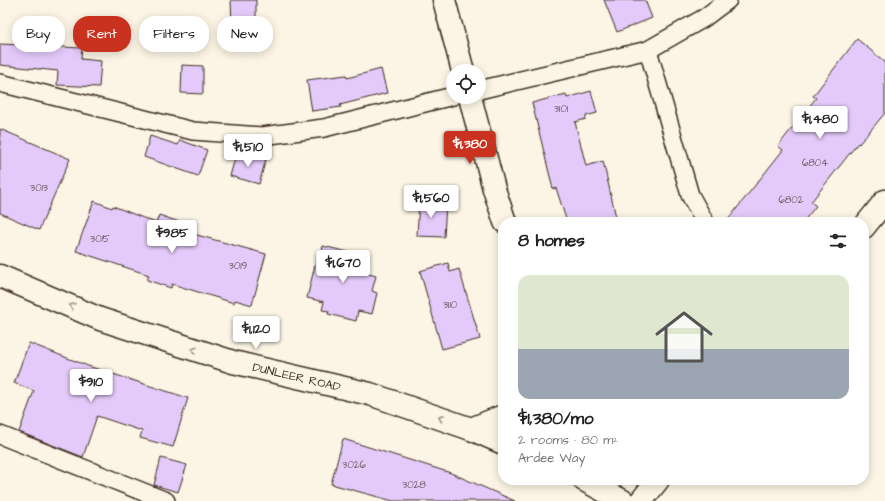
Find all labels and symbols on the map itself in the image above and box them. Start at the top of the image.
house number: 3101 [554,102,569,116]
pin: $1,480 [787,106,853,140]
pin: $1,380 [437,131,503,165]
pin: $1,510 [215,134,281,168]
house number: 6804 [802,156,828,170]
house number: 3013 [30,181,48,195]
pin: $1,560 [398,185,464,219]
house number: 6802 [779,193,804,207]
pin: $985 [148,220,196,254]
house number: 3015 [90,232,110,246]
pin: $1,670 [310,250,376,284]
house number: 3019 [229,259,247,273]
house number: 3110 [443,298,457,312]
one-way arrow [68,303,75,311]
pin: $1,120 [223,316,289,350]
one-way arrow [191,346,198,354]
street label: DUNLEER ROAD [251,358,343,395]
pin: $910 [67,369,115,403]
one-way arrow [437,415,444,423]
house number: 3026 [342,458,366,472]
house number: 3028 [402,478,426,492]

